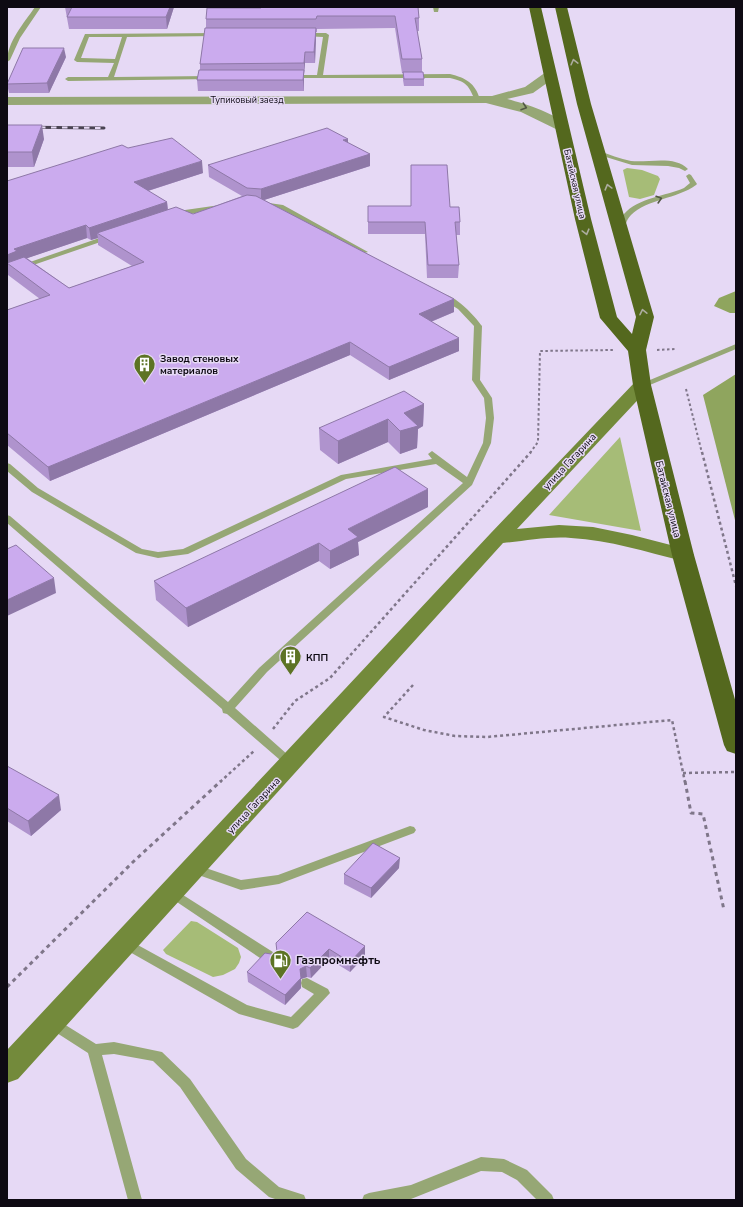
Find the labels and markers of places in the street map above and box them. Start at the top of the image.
building icon: Завод стеновых материалов [131,351,157,384]
place label: Завод стеновых материалов [160,352,239,378]
building icon: КПП [277,644,303,677]
place label: КПП [306,651,328,665]
fuel station icon: Газпромнефть [267,947,293,980]
place label: Газпромнефть [296,952,381,968]

